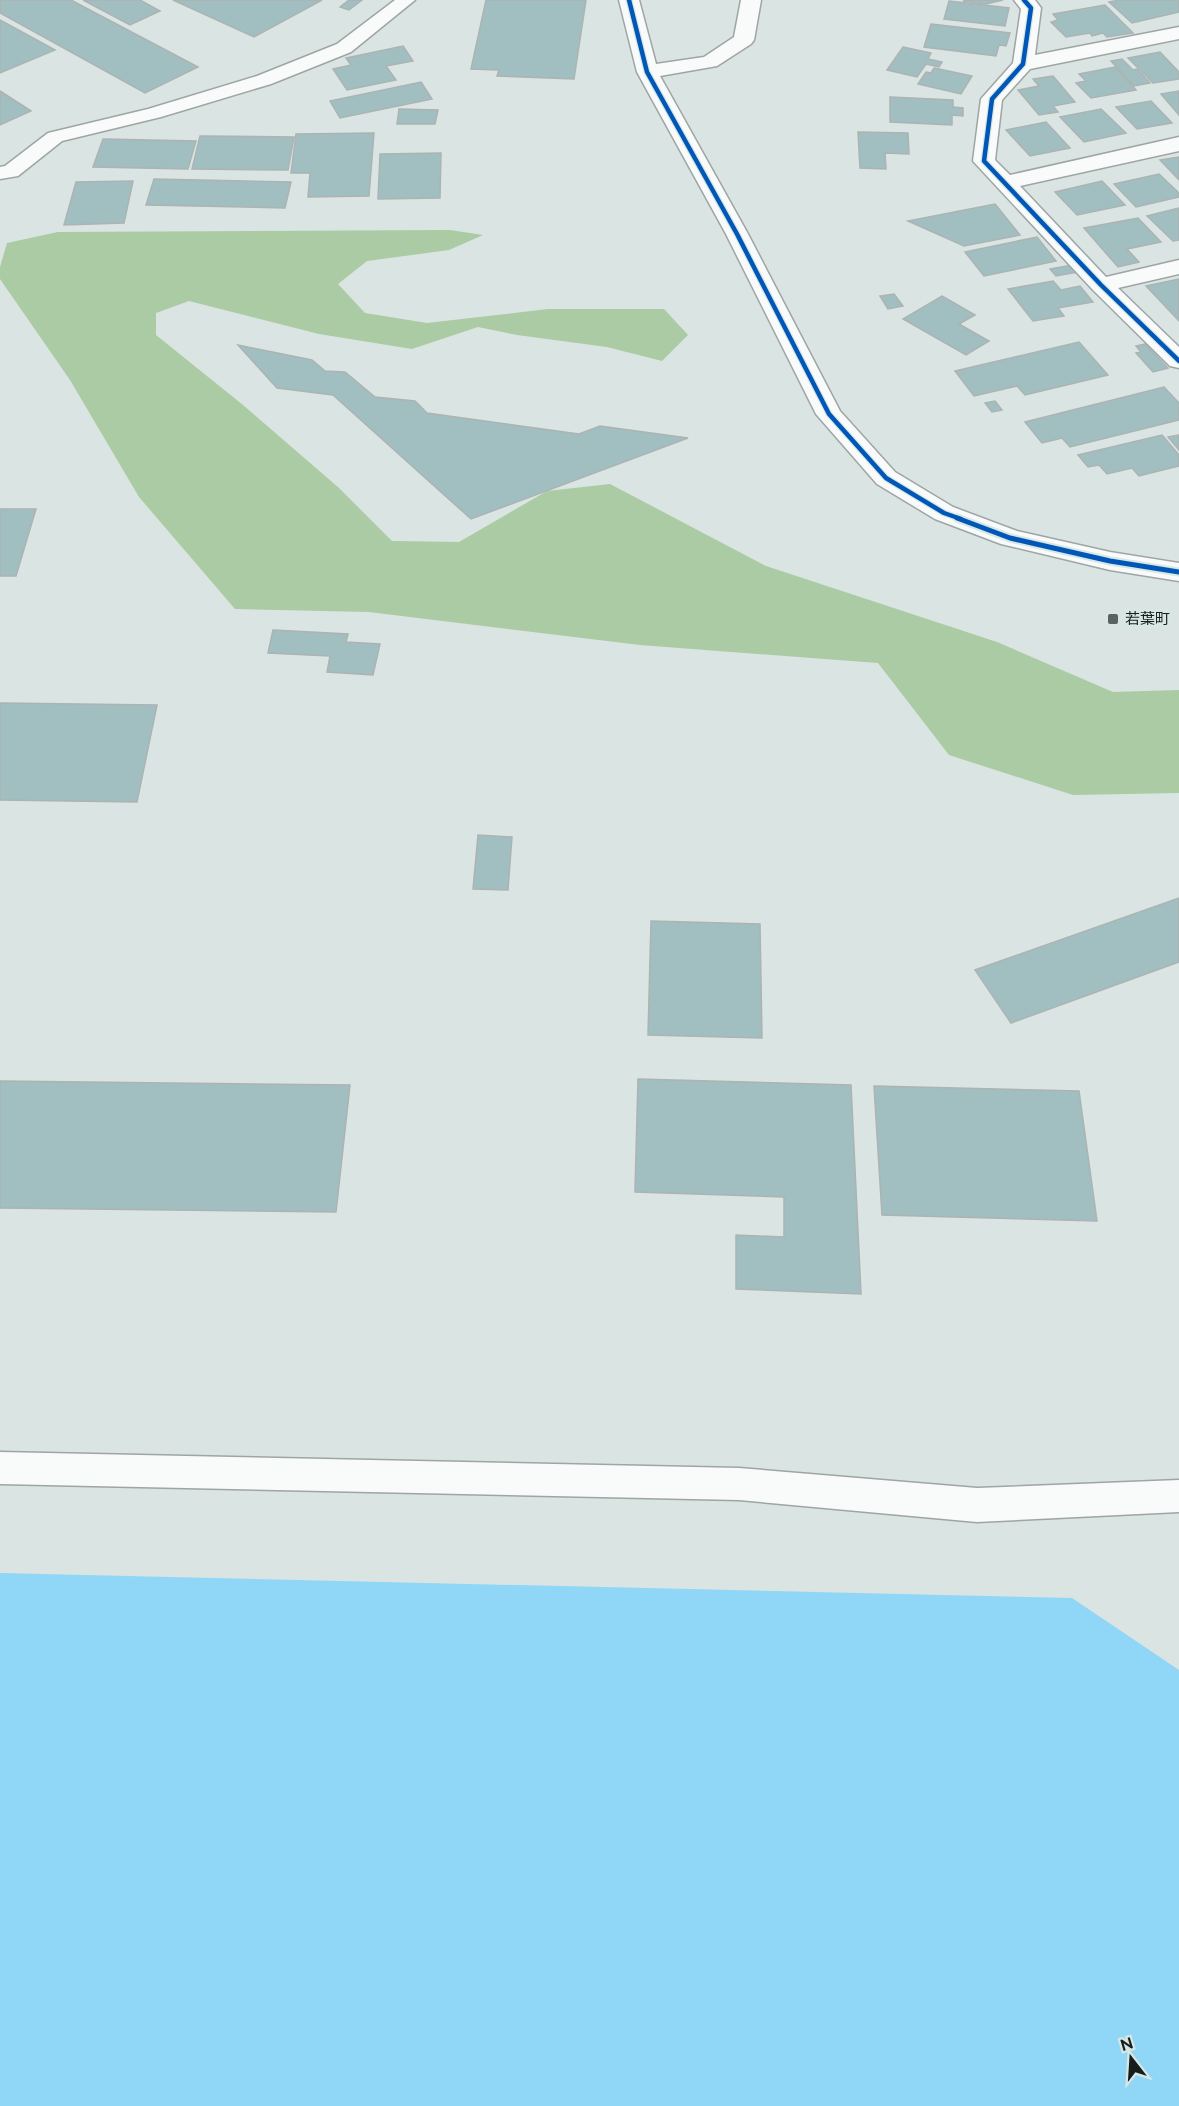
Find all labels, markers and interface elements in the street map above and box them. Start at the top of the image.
place label: 若葉町 [1125,610,1170,628]
marker: 若葉町 [1106,612,1120,626]
north arrow [1101,2028,1161,2088]
text: N [1118,2033,1135,2055]

